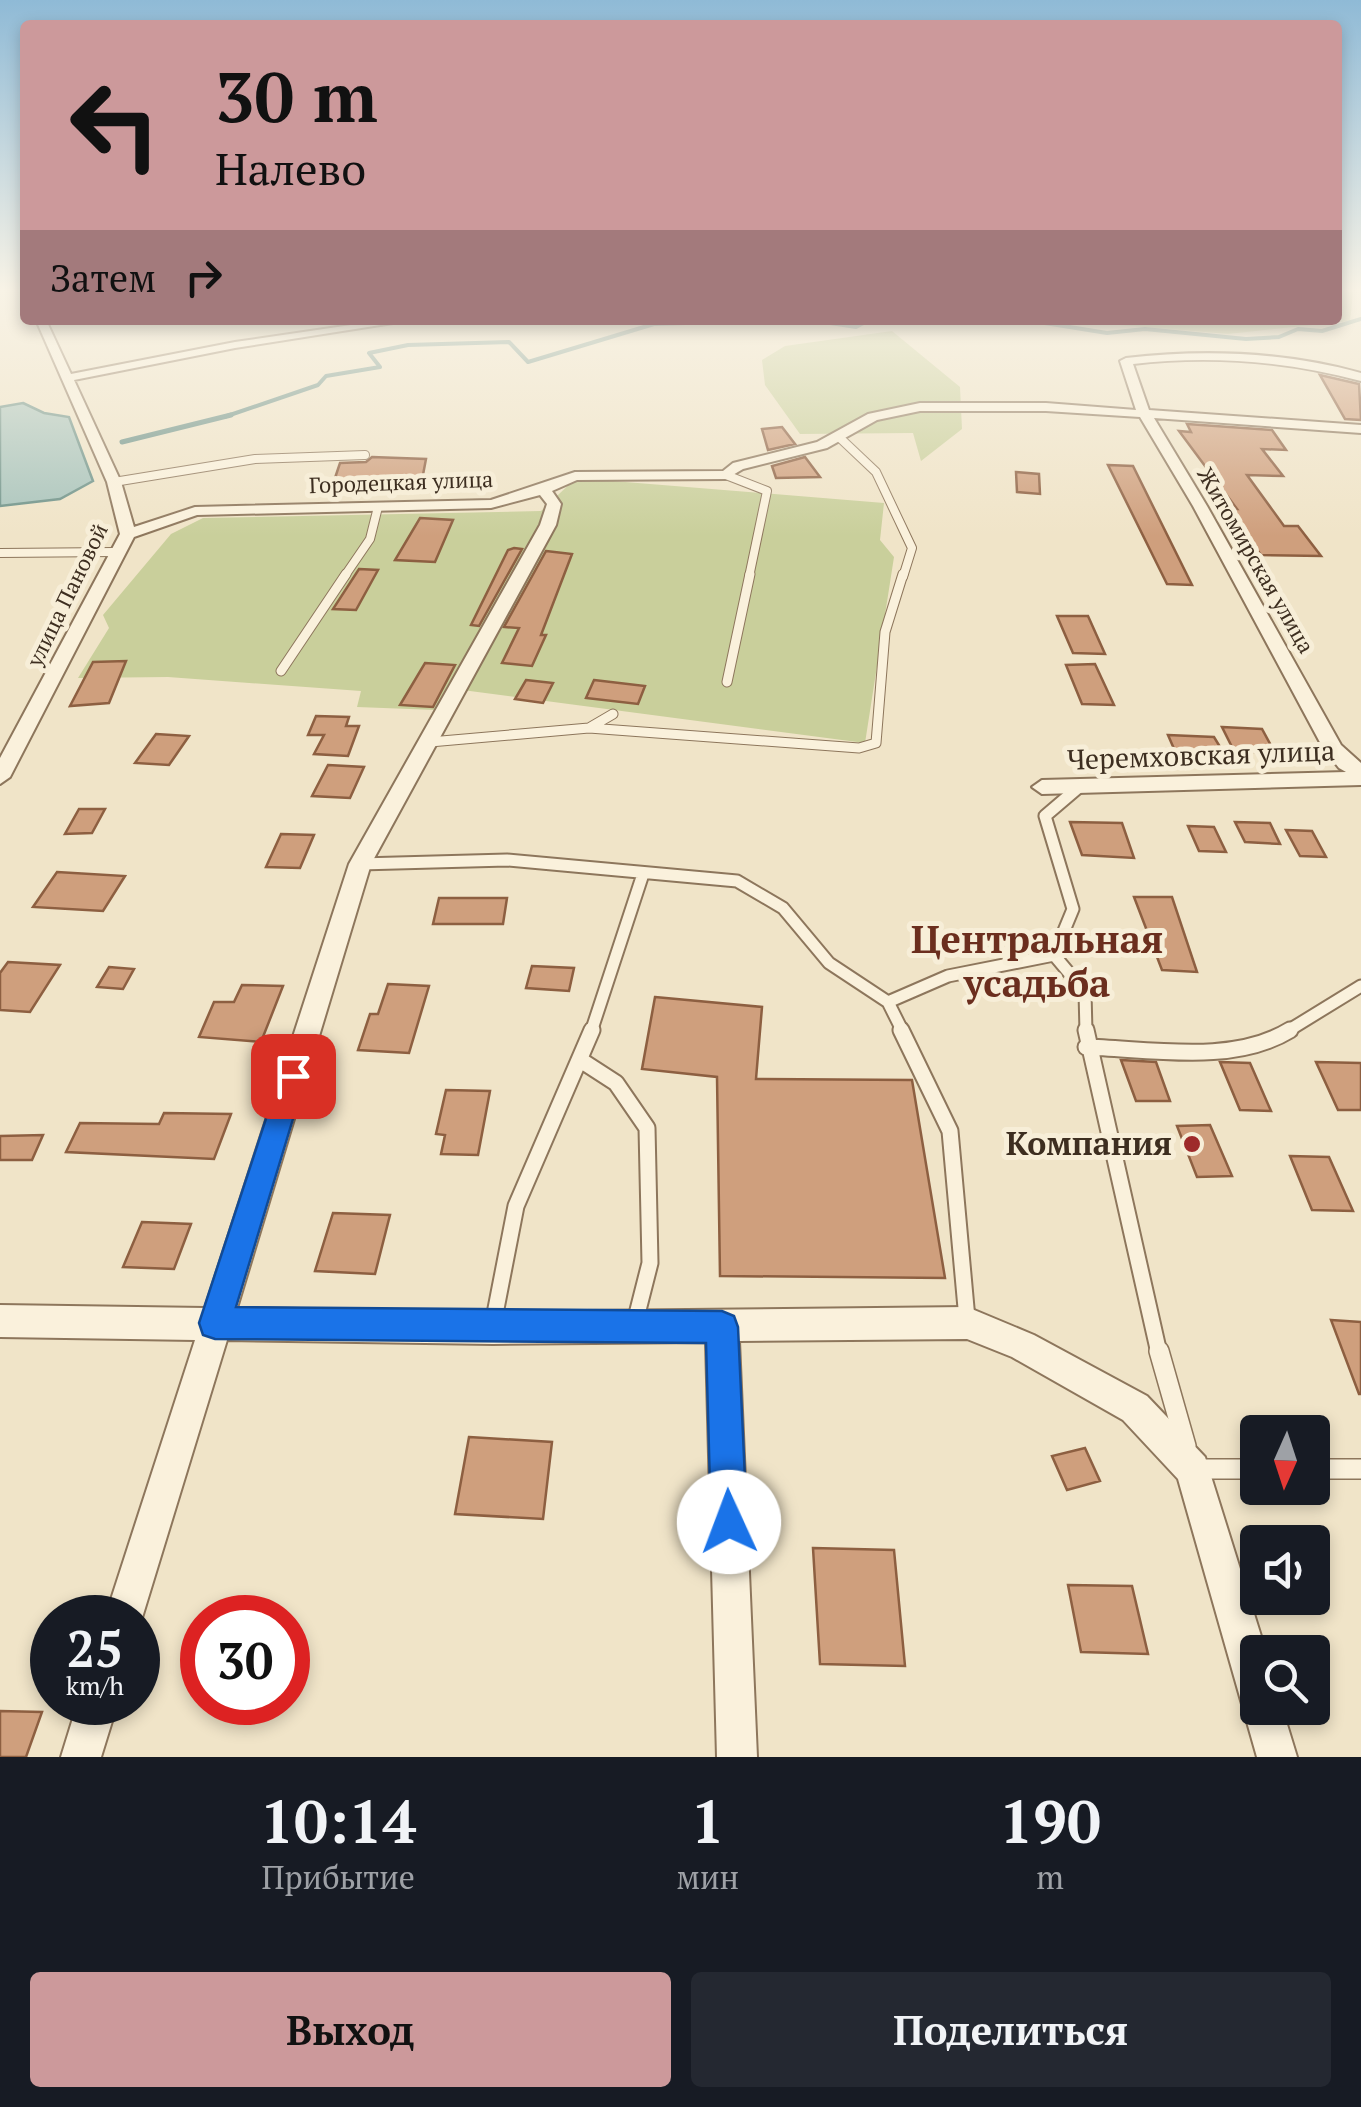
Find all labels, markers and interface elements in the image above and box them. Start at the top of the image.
text: 30 m [215,49,378,142]
icon: left [50,60,180,190]
text: Налево [215,138,366,198]
icon: right [176,250,231,305]
text: Затем [50,253,156,303]
street label: Житомирская улица [1191,461,1322,658]
street label: Городецкая улица [308,464,494,499]
street label: улица Пановой [19,518,114,672]
street label: Черемховская улица [1066,731,1336,778]
district label: Центральная усадьба [911,914,1163,1008]
pin [251,1034,336,1119]
icon: arrive [266,1049,321,1104]
place label: Компания [1006,1122,1172,1164]
marker: Компания [1181,1133,1203,1155]
north arrow [1240,1415,1330,1505]
map controls [1240,1415,1330,1725]
position arrow [677,1470,781,1574]
button: sound [1240,1525,1330,1615]
speed limit sign: 30 [180,1595,310,1725]
text: 25 [67,1615,123,1681]
button: search [1240,1635,1330,1725]
text: km/h [66,1669,124,1702]
text: 10:14 [260,1781,416,1860]
text: 1 [691,1781,725,1860]
text: 190 [999,1781,1101,1860]
text: Прибытие [261,1856,415,1898]
text: мин [676,1856,739,1898]
text: m [1036,1856,1064,1898]
button: Выход [30,1972,671,2087]
button: Поделиться [691,1972,1331,2087]

